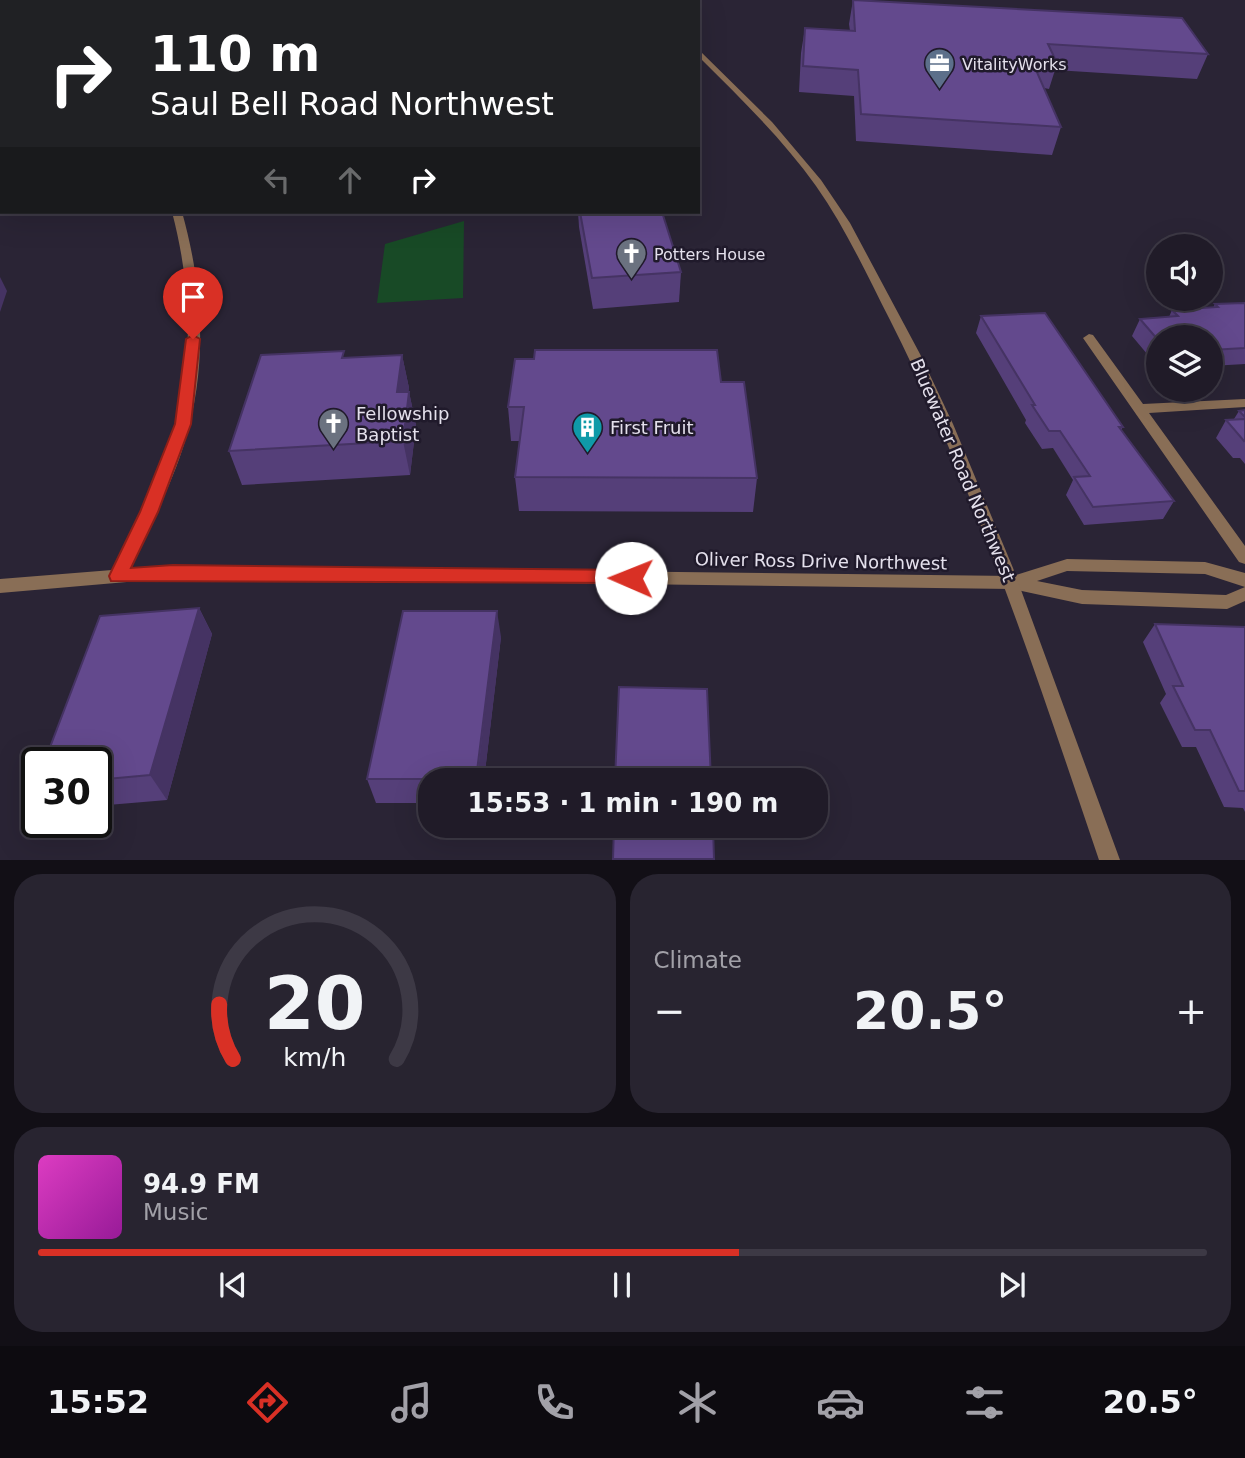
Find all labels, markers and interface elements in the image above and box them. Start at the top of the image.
text: 110 m [150,26,320,83]
icon: right [35,28,126,119]
office icon: VitalityWorks [922,47,956,91]
place label: VitalityWorks [962,55,1067,74]
text: Saul Bell Road Northwest [150,85,554,123]
icon: left [258,161,296,199]
icon: ahead [331,161,369,199]
icon: right [404,161,442,199]
map controls [1146,234,1223,402]
button: sound [1146,234,1223,311]
church icon: Potters House [614,237,648,281]
place label: Potters House [654,245,765,264]
pin [163,267,223,339]
icon: arrive [174,278,212,316]
button: layers [1146,325,1223,402]
street label: Bluewater Road Northwest [906,355,1020,585]
place label: Fellowship Baptist [356,403,449,445]
church icon: Fellowship Baptist [316,406,350,450]
building icon: First Fruit [570,410,604,454]
place label: First Fruit [610,417,694,438]
position arrow [594,541,668,615]
street label: Oliver Ross Drive Northwest [695,548,947,574]
speed limit sign: 30 [21,747,112,838]
text: 15:53 · 1 min · 190 m [468,788,778,818]
text: Climate [654,947,742,973]
text: 20 [264,962,365,1047]
text: 20.5° [853,981,1007,1041]
text: − [654,989,685,1033]
text: + [1175,989,1207,1033]
text: km/h [283,1043,346,1072]
text: 94.9 FM [143,1169,260,1199]
text: Music [143,1199,208,1225]
icon: previous [214,1266,252,1304]
icon: pause [603,1266,641,1304]
icon: next [993,1266,1031,1304]
icon: directions [243,1378,292,1427]
icon: music [387,1378,436,1427]
icon: phone [530,1378,579,1427]
icon: climate [673,1378,722,1427]
icon: car [816,1378,865,1427]
icon: filters [960,1378,1009,1427]
text: 15:52 [47,1383,149,1421]
text: 20.5° [1103,1383,1198,1421]

